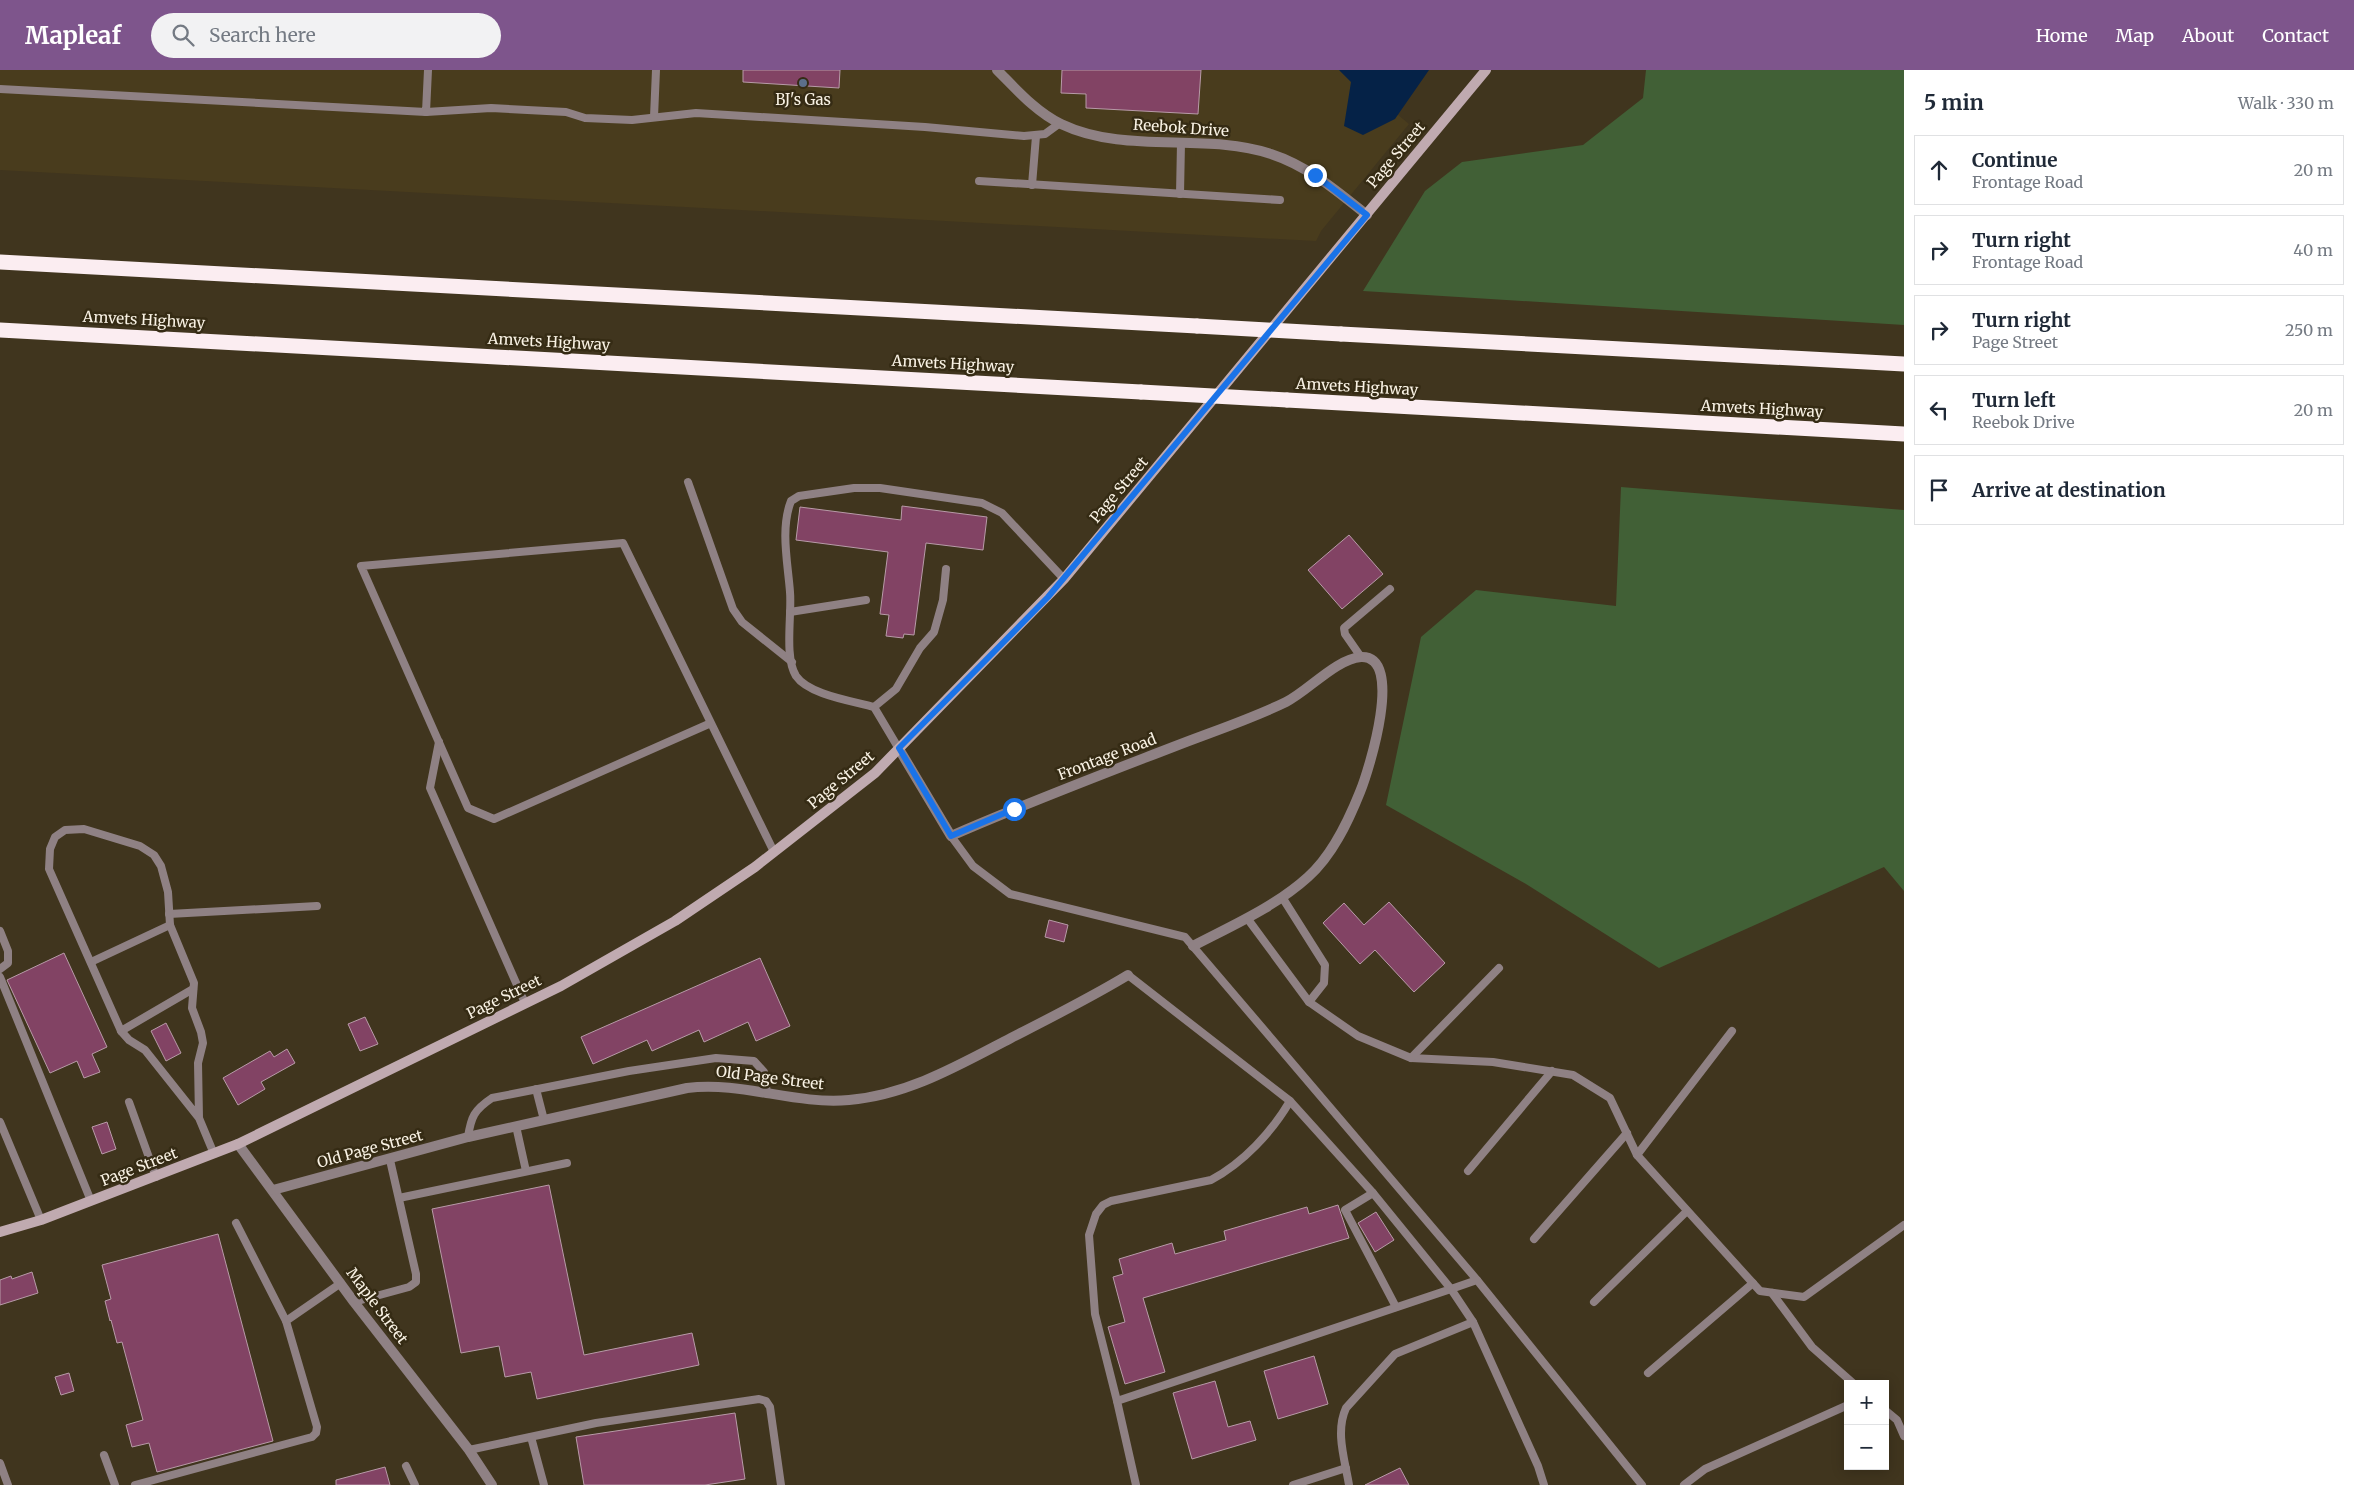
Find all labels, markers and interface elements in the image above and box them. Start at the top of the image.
search box [151,13,501,58]
text: Mapleaf [25,20,121,51]
icon: search [169,21,197,49]
text: Search here [209,23,316,47]
text: Home [2036,24,2088,47]
text: Map [2116,24,2154,47]
text: About [2182,24,2234,47]
text: Contact [2262,24,2329,47]
marker: BJ's Gas [797,77,809,89]
text: 5 min [1924,89,1984,116]
place label: BJ's Gas [775,90,831,109]
text: Walk · 330 m [2238,93,2334,113]
street label: Reebok Drive [1132,115,1230,140]
street label: Page Street [1362,118,1429,192]
text: Continue [1972,148,2058,172]
icon: ahead [1925,156,1953,184]
text: 20 m [2294,160,2333,180]
route end [1304,164,1327,187]
text: Frontage Road [1972,172,2083,192]
text: Turn right [1972,228,2071,252]
icon: right [1925,236,1953,264]
text: 40 m [2293,240,2333,260]
text: Frontage Road [1972,252,2083,272]
street label: Amvets Highway [81,307,206,332]
text: Turn right [1972,308,2071,332]
icon: right [1925,316,1953,344]
text: 250 m [2285,320,2333,340]
street label: Amvets Highway [486,329,611,354]
text: Page Street [1972,332,2058,352]
street label: Amvets Highway [890,351,1015,376]
street label: Amvets Highway [1294,374,1419,399]
text: Turn left [1972,388,2056,412]
street label: Amvets Highway [1699,396,1824,421]
icon: left [1925,396,1953,424]
text: 20 m [2294,400,2333,420]
text: Reebok Drive [1972,412,2075,432]
street label: Page Street [1085,453,1152,527]
icon: arrive [1925,476,1953,504]
text: Arrive at destination [1972,478,2166,502]
street label: Frontage Road [1055,729,1159,784]
street label: Page Street [804,746,878,813]
route start [1003,798,1026,821]
street label: Page Street [463,970,544,1023]
street label: Old Page Street [715,1061,825,1094]
street label: Old Page Street [315,1125,425,1172]
street label: Page Street [98,1143,180,1190]
street label: Maple Street [343,1264,412,1348]
map controls [1844,1380,1889,1470]
button: + [1844,1380,1889,1425]
button: − [1844,1425,1889,1470]

